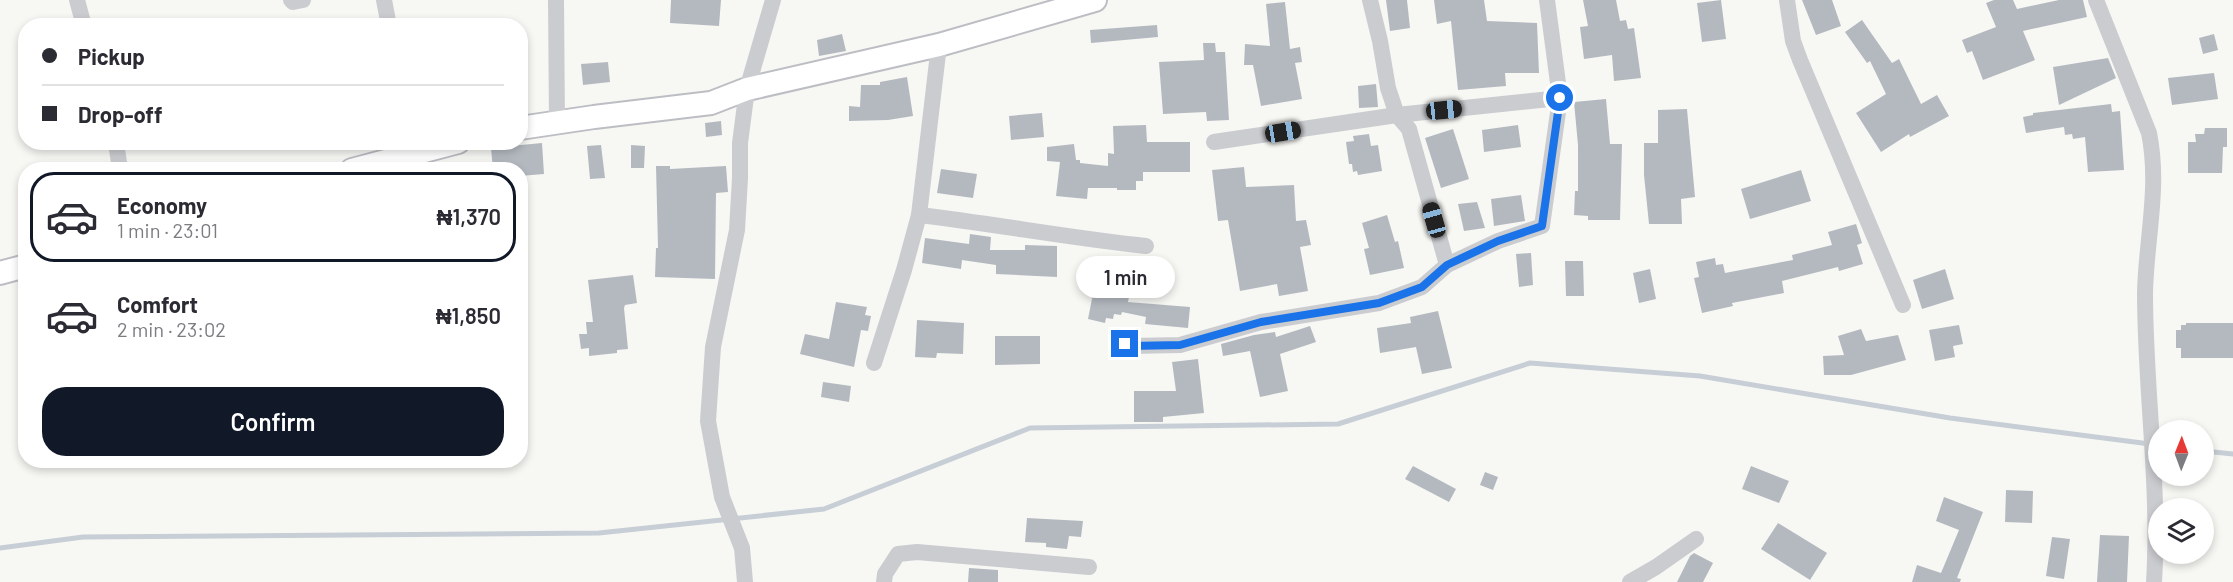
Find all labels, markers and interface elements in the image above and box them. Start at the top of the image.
text: Pickup [78,43,145,69]
route start [1546,84,1573,111]
car [1425,99,1463,121]
text: Drop-off [78,101,162,127]
car [1264,120,1302,144]
icon: car [45,190,99,244]
text: Economy [117,192,207,218]
car [1420,200,1448,240]
text: ₦1,370 [437,203,501,229]
text: 1 min · 23:01 [117,218,218,242]
callout: 1 min [1076,257,1174,299]
text: 1 min [1104,265,1147,289]
icon: car [45,289,99,343]
text: Comfort [117,291,198,317]
text: ₦1,850 [436,302,501,328]
text: 2 min · 23:02 [117,317,226,341]
route end [1111,330,1138,357]
button: Confirm [42,387,504,456]
north arrow [2148,420,2214,486]
map controls [2148,420,2214,564]
button: layers [2148,498,2214,564]

